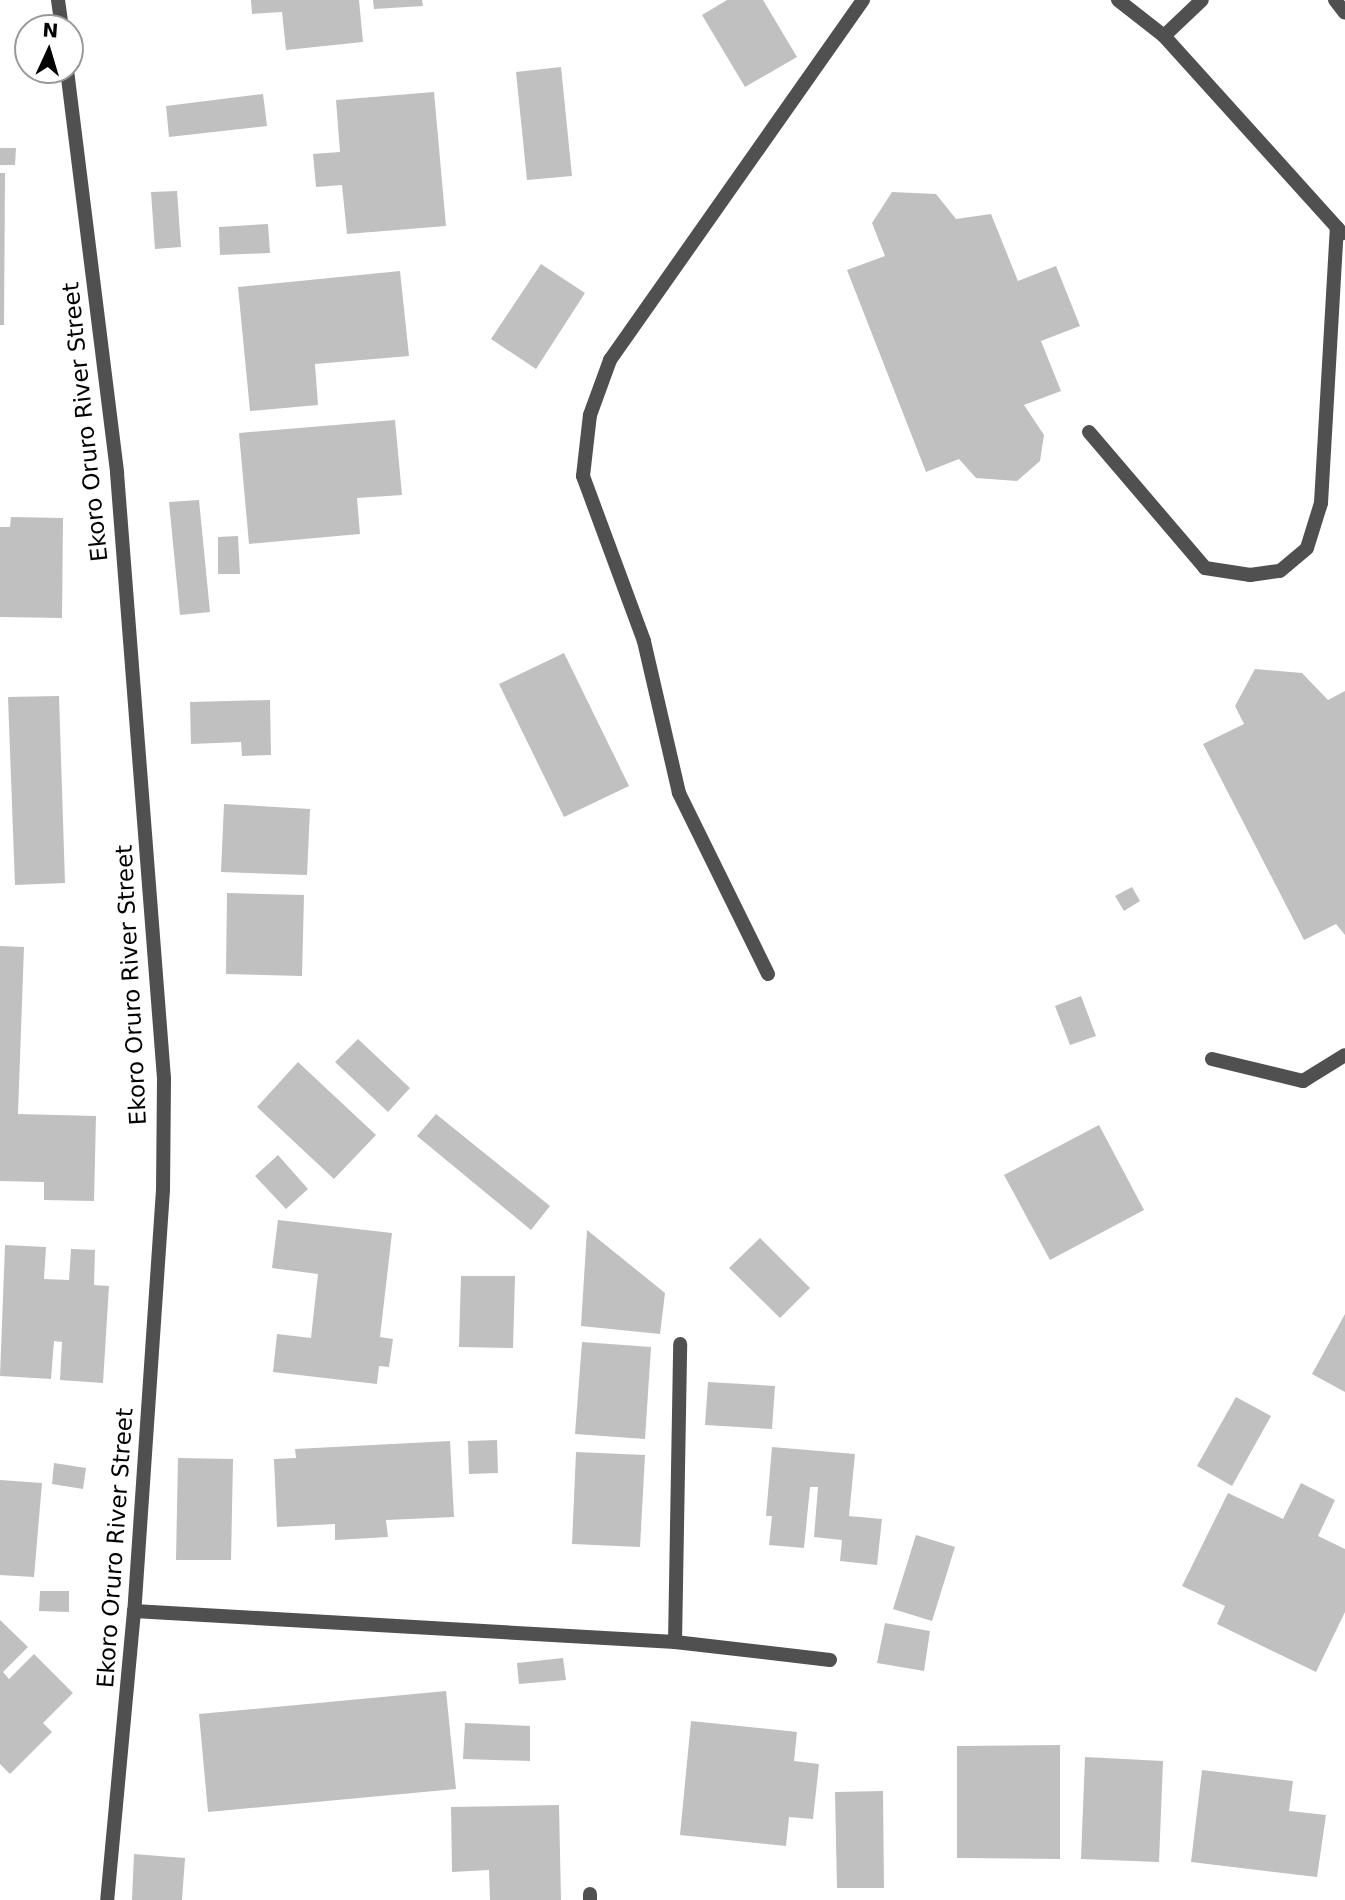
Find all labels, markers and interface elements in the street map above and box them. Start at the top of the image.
north arrow [14,14,84,84]
text: N [42,19,59,42]
street label: Ekoro Oruro River Street [57,281,113,563]
street label: Ekoro Oruro River Street [110,844,152,1126]
street label: Ekoro Oruro River Street [91,1407,139,1689]

